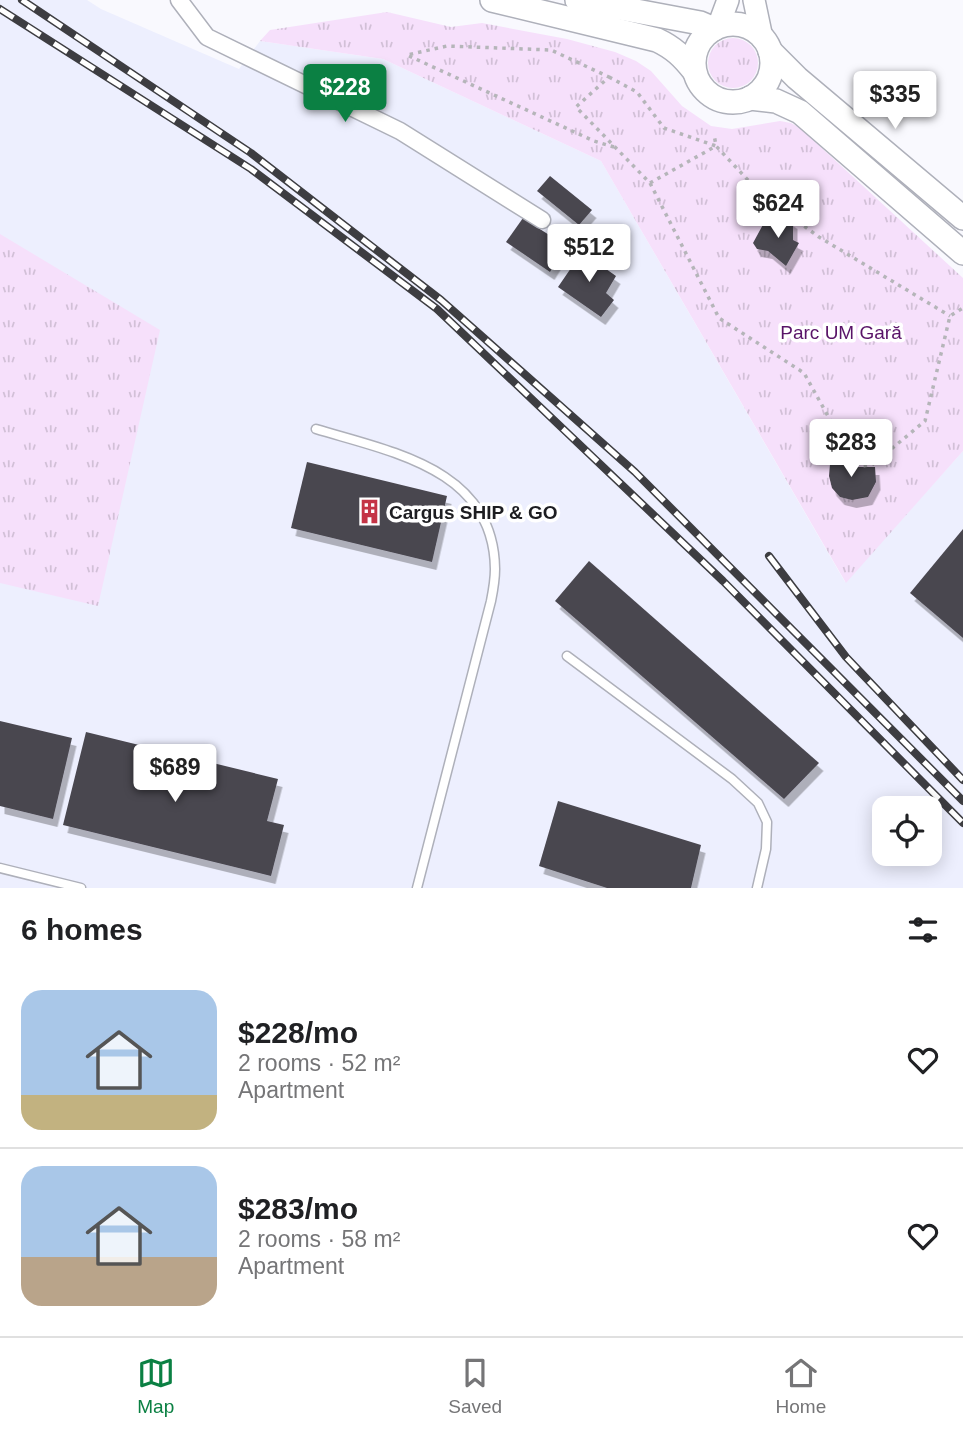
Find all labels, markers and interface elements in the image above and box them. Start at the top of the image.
pin: $228 [304,64,386,124]
pin: $335 [854,72,936,131]
text: $228 [319,74,371,100]
text: $335 [869,81,921,107]
pin: $624 [737,180,819,240]
text: $624 [752,190,804,216]
pin: $512 [548,224,630,284]
text: $512 [563,234,615,260]
park label: Parc UM Gară [780,322,902,343]
pin: $283 [810,420,892,479]
text: $283 [825,429,877,455]
building icon: Cargus SHIP & GO [355,498,383,526]
place label: Cargus SHIP & GO [389,502,558,523]
pin: $689 [134,744,216,804]
text: $689 [149,754,201,780]
map controls [872,796,942,866]
button: locate [872,796,942,866]
icon: filters [904,911,942,949]
text: 6 homes [21,913,143,946]
text: $228/mo [238,1016,358,1049]
icon: home [77,1018,161,1102]
icon: heart [904,1041,942,1079]
text: 2 rooms · 52 m² [238,1050,400,1076]
text: Apartment [238,1077,344,1103]
text: $283/mo [238,1192,358,1225]
icon: home [77,1194,161,1278]
icon: heart [904,1217,942,1255]
text: 2 rooms · 58 m² [238,1226,400,1252]
text: Apartment [238,1253,344,1279]
tab: Map [137,1354,175,1418]
tab: Saved [448,1354,502,1418]
tab: Home [776,1354,826,1418]

